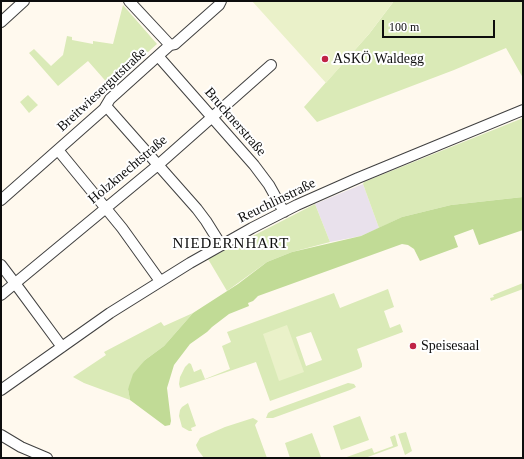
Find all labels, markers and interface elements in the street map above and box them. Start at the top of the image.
scale bar [384,12,497,38]
text: 100 m [389,20,419,34]
street label: Breitwiesergutstraße [54,44,150,136]
place label: ASKÖ Waldegg [333,51,424,67]
marker: ASKÖ Waldegg [320,54,330,64]
street label: Brucknerstraße [201,84,269,160]
street label: Holzknechtstraße [85,132,171,208]
street label: Reuchlinstraße [236,175,318,227]
district label: NIEDERNHART [173,235,289,253]
place label: Speisesaal [421,338,479,354]
marker: Speisesaal [408,341,418,351]

